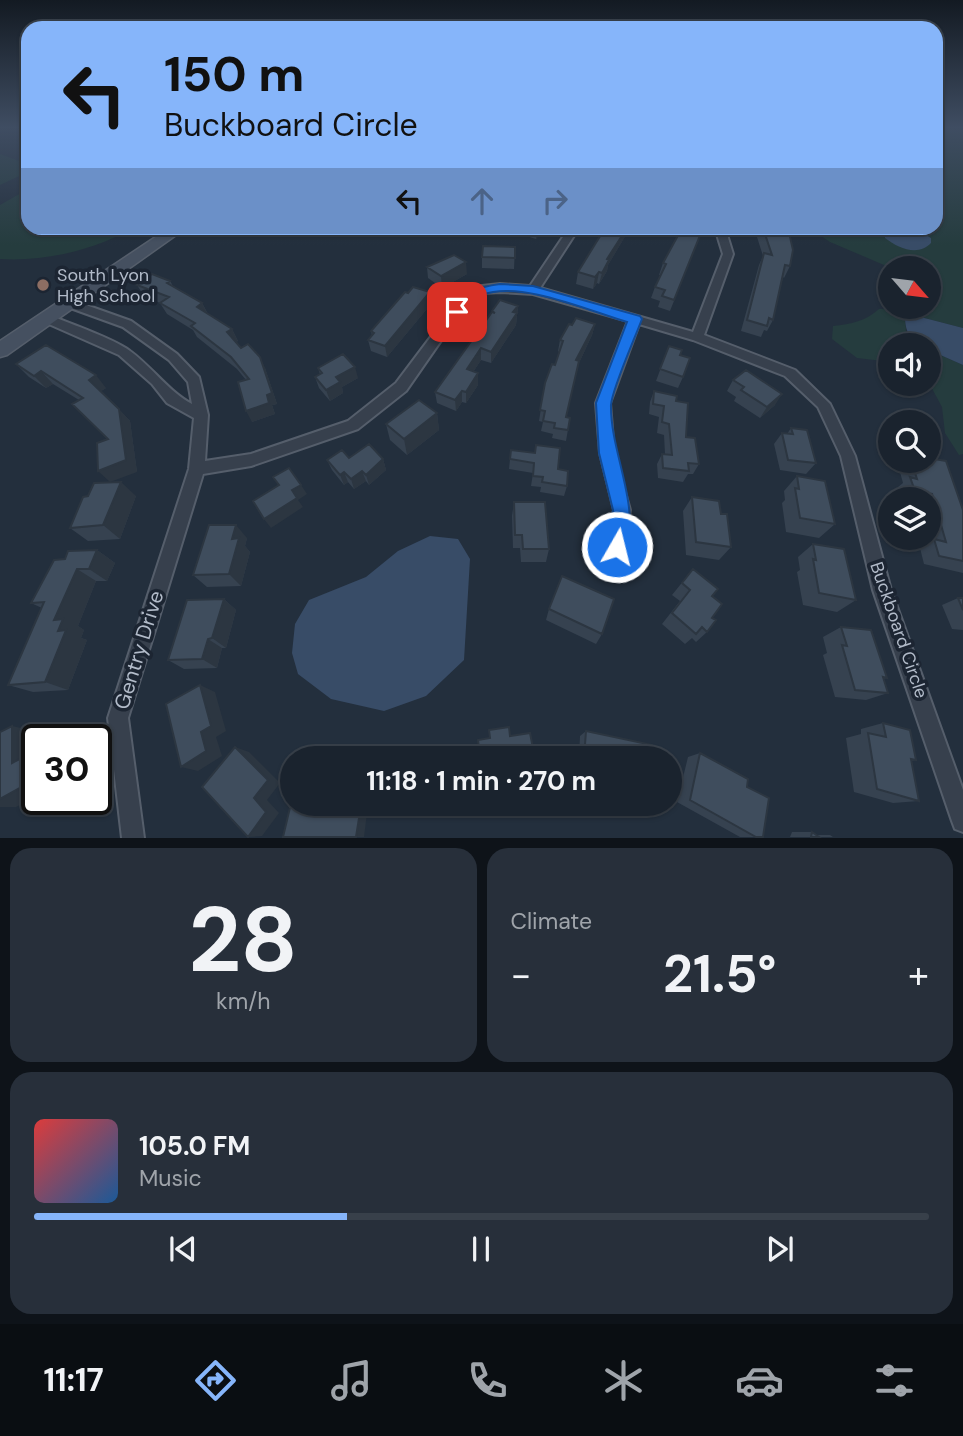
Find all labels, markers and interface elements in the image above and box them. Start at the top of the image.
text: 150 m [164,42,304,106]
icon: left [49,49,140,140]
text: Buckboard Circle [164,104,418,146]
icon: left [390,182,428,220]
icon: ahead [463,182,501,220]
icon: right [536,182,574,220]
north arrow [878,256,942,318]
map controls [878,256,941,550]
place label: South Lyon High School [57,263,155,308]
marker: South Lyon High School [35,277,51,293]
pin [427,282,487,342]
icon: arrive [438,293,476,331]
button: sound [878,333,941,396]
button: search [878,410,941,473]
button: layers [878,487,941,550]
position arrow [580,510,654,584]
street label: Buckboard Circle [864,559,934,701]
street label: Gentry Drive [108,587,170,713]
speed limit sign: 30 [21,724,112,815]
text: 11:18 · 1 min · 270 m [366,764,596,798]
text: 28 [189,881,298,999]
text: Climate [511,906,592,936]
text: 21.5° [663,940,776,1008]
text: − [511,950,531,1000]
text: + [908,950,929,1000]
text: km/h [216,986,270,1016]
text: 105.0 FM [139,1129,250,1163]
text: Music [139,1163,202,1193]
icon: previous [164,1230,202,1268]
icon: pause [462,1230,500,1268]
icon: next [761,1230,799,1268]
icon: directions [191,1356,240,1405]
icon: music [327,1356,376,1405]
icon: phone [463,1356,512,1405]
icon: climate [599,1356,648,1405]
icon: car [735,1356,784,1405]
icon: filters [870,1356,919,1405]
text: 11:17 [43,1359,104,1401]

